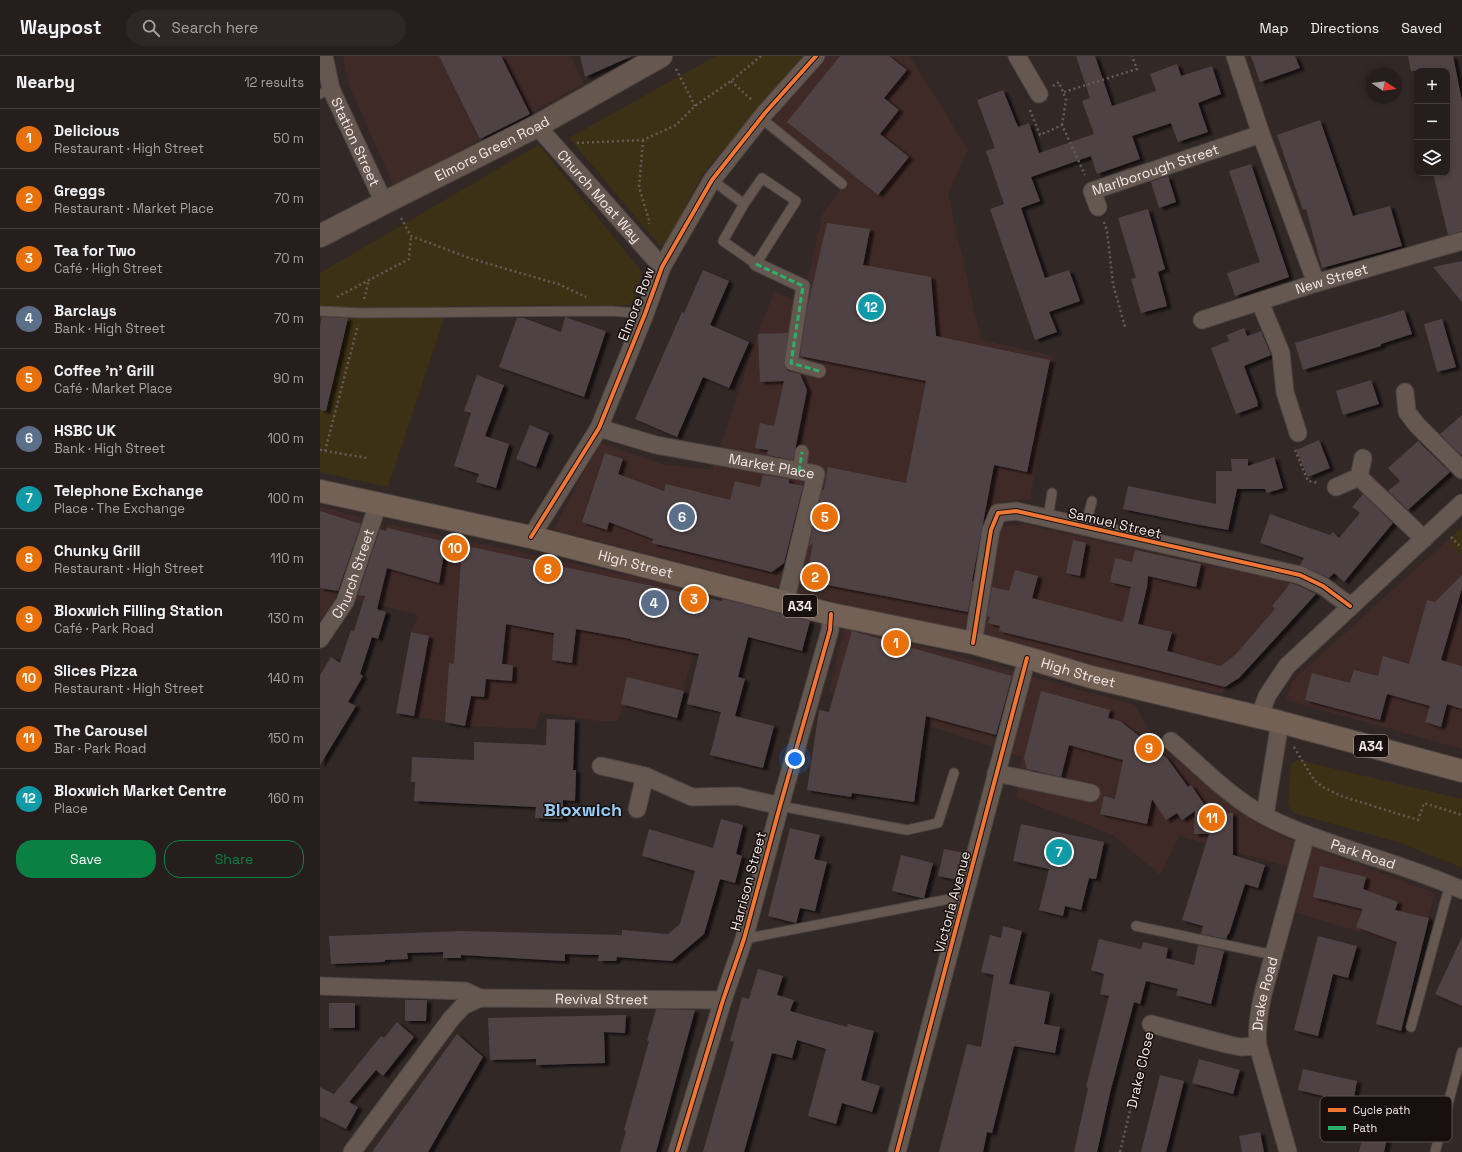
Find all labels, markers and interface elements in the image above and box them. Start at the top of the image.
search box [126,10,406,46]
text: Waypost [20,15,102,40]
icon: search [140,17,162,39]
text: Search here [172,18,258,37]
text: Map [1259,19,1289,37]
text: Directions [1311,19,1379,37]
text: Saved [1401,19,1442,37]
north arrow [1366,68,1402,104]
map controls [1414,68,1450,176]
button: + [1414,68,1450,104]
text: Nearby [16,71,75,93]
text: 12 results [244,74,304,91]
street label: Station Street [327,94,384,189]
button: − [1414,104,1450,140]
street label: Elmore Green Road [432,112,553,185]
text: Delicious [54,121,120,140]
text: 1 [26,130,32,147]
text: 50 m [273,130,304,147]
text: Restaurant · High Street [54,140,204,157]
street label: Marlborough Street [1090,140,1221,199]
button: layers [1414,140,1450,176]
street label: Church Moat Way [553,146,645,247]
text: Greggs [54,181,105,200]
text: 2 [25,190,33,207]
text: 70 m [274,190,304,207]
text: Restaurant · Market Place [54,200,214,217]
text: Tea for Two [54,241,136,260]
text: 3 [25,250,33,267]
text: 70 m [274,250,304,267]
text: Café · High Street [54,260,163,277]
street label: New Street [1293,260,1370,298]
street label: Elmore Row [614,265,658,343]
pin: 12 [858,292,884,322]
text: Barclays [54,301,117,320]
text: 4 [25,310,33,327]
text: 70 m [274,310,304,327]
text: Bank · High Street [54,320,165,337]
text: Coffee 'n' Grill [54,361,154,380]
text: 5 [25,370,33,387]
text: 90 m [273,370,304,387]
text: Café · Market Place [54,380,172,397]
text: HSBC UK [54,421,116,440]
text: 6 [25,430,33,447]
text: 100 m [267,430,304,447]
text: Bank · High Street [54,440,165,457]
street label: Market Place [727,449,816,483]
text: Telephone Exchange [54,481,203,500]
text: 7 [25,490,33,507]
text: 100 m [267,490,304,507]
text: Place · The Exchange [54,500,185,517]
pin: 6 [669,502,695,532]
pin: 5 [812,502,838,532]
street label: Samuel Street [1067,504,1163,542]
street label: Church Street [328,527,378,622]
pin: 10 [442,533,468,563]
text: Chunky Grill [54,541,141,560]
street label: High Street [596,546,675,582]
text: 8 [25,550,33,567]
text: 110 m [270,550,304,567]
pin: 8 [535,554,561,584]
text: Restaurant · High Street [54,560,204,577]
pin: 2 [802,562,828,592]
pin: 3 [681,584,707,614]
pin: 4 [641,588,667,618]
road number: A34 [783,595,817,617]
text: Bloxwich Filling Station [54,601,223,620]
text: 9 [25,610,33,627]
text: 130 m [268,610,304,627]
text: Café · Park Road [54,620,154,637]
pin: 1 [883,628,909,658]
street label: High Street [1039,653,1117,692]
text: Slices Pizza [54,661,137,680]
text: 10 [22,670,36,687]
text: 140 m [268,670,304,687]
text: Restaurant · High Street [54,680,204,697]
text: The Carousel [54,721,147,740]
text: 11 [23,730,35,747]
text: 150 m [268,730,304,747]
pin: 9 [1136,733,1162,763]
road number: A34 [1354,735,1388,757]
text: Bar · Park Road [54,740,146,757]
your location [785,749,805,769]
text: Bloxwich Market Centre [54,781,227,800]
text: 12 [22,790,36,807]
text: 160 m [268,790,304,807]
district label: Bloxwich [544,798,622,821]
text: Place [54,800,88,817]
pin: 11 [1199,803,1225,833]
street label: Harrison Street [726,829,770,933]
street label: Park Road [1328,835,1398,873]
pin: 7 [1046,837,1072,867]
button: Save [16,840,156,878]
button: Share [164,840,304,878]
street label: Victoria Avenue [930,849,974,955]
street label: Drake Road [1248,955,1282,1032]
street label: Revival Street [555,990,648,1008]
street label: Drake Close [1122,1030,1158,1110]
legend [1320,1096,1452,1142]
text: Cycle path [1353,1103,1410,1117]
text: Path [1353,1121,1377,1135]

